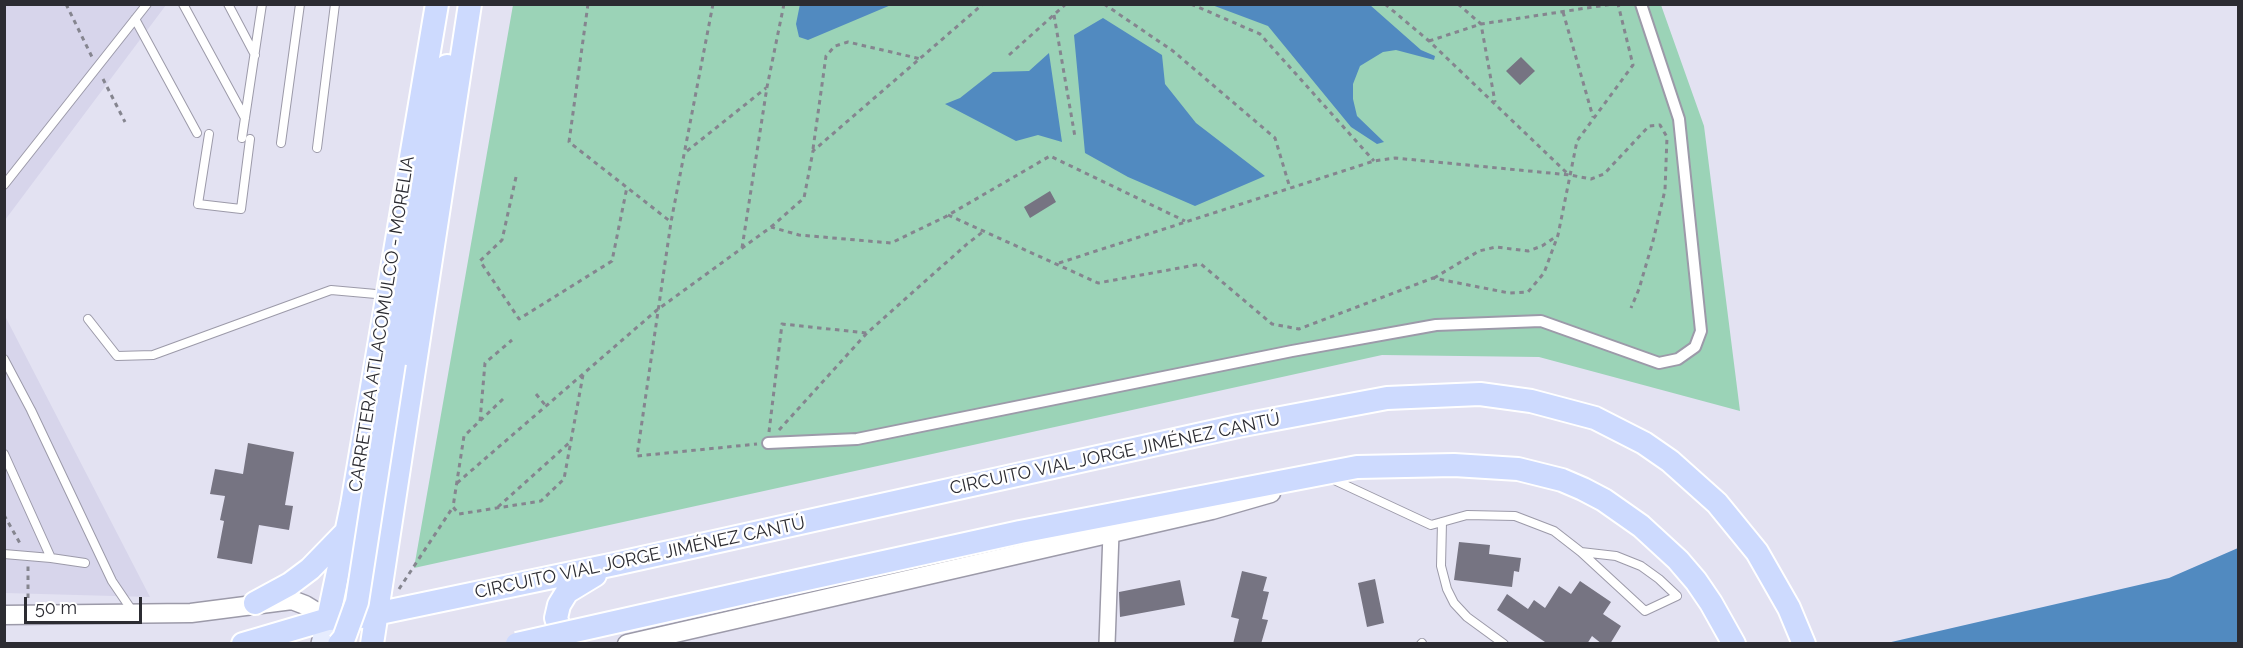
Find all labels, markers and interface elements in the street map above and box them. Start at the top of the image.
street label: CARRETERA ATLACOMULCO - MORELIA [345,154,419,494]
street label: CIRCUITO VIAL JORGE JIMÉNEZ CANTÚ [948,408,1282,500]
street label: CIRCUITO VIAL JORGE JIMÉNEZ CANTÚ [473,512,807,604]
scale bar [27,585,146,623]
text: 50 m [35,597,77,618]

